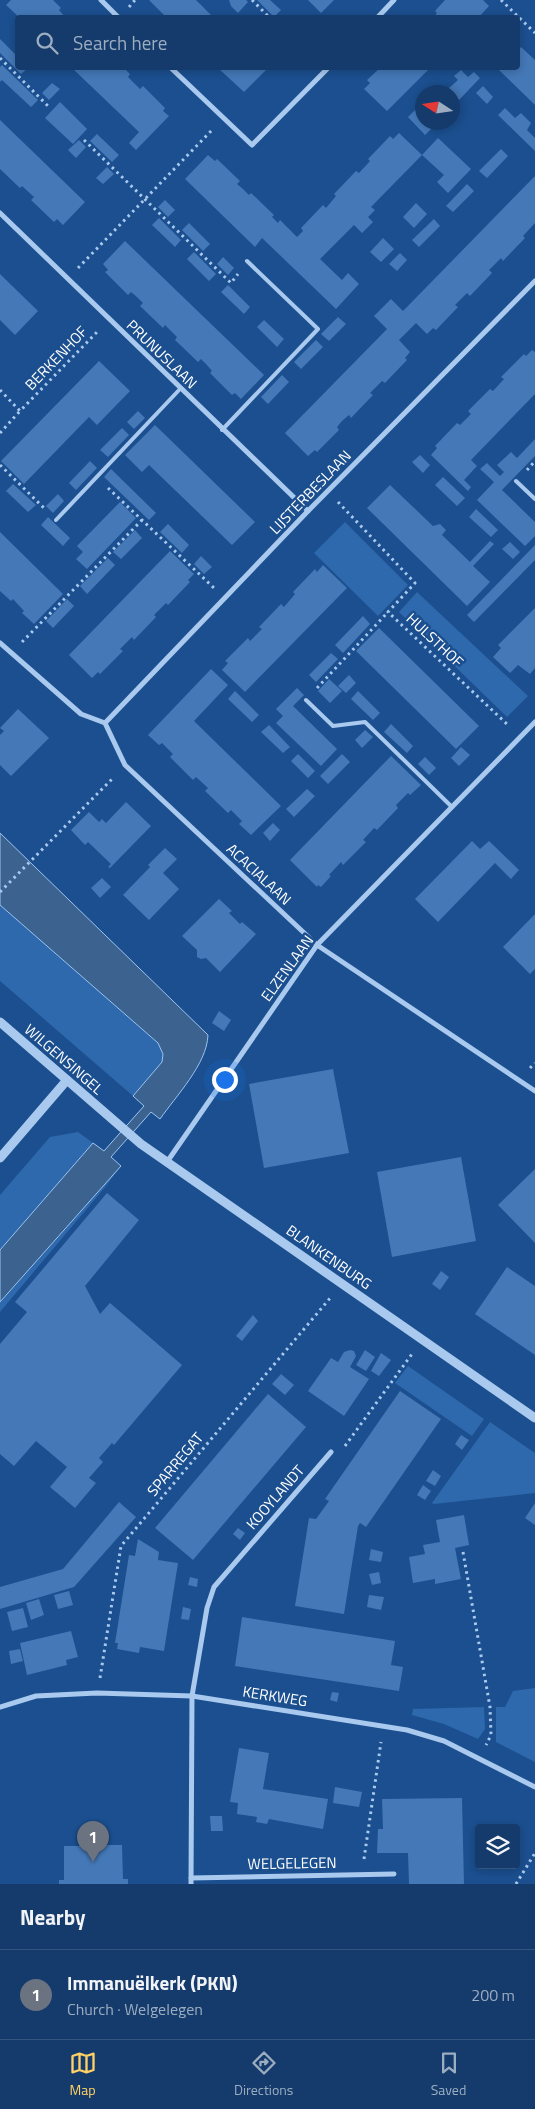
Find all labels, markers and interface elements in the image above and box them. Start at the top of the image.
search box [15,15,520,70]
text: Search here [73,28,167,57]
icon: search [33,29,61,57]
north arrow [415,85,460,130]
street label: PRUNUSLAAN [121,314,203,394]
street label: BERKENHOF [19,321,93,395]
street label: LIJSTERBESLAAN [264,445,356,539]
street label: HULSTHOF [401,607,469,673]
street label: ACACIALAAN [221,838,297,910]
street label: ELZENLAAN [255,930,319,1006]
street label: WILGENSINGEL [19,1018,109,1100]
your location [212,1067,238,1093]
street label: BLANKENBURG [282,1219,376,1295]
street label: SPARREGAT [141,1427,209,1501]
street label: KOOYLANDT [240,1459,310,1534]
street label: KERKWEG [241,1680,309,1712]
pin: 1 [77,1821,109,1862]
map controls [475,1824,520,1869]
button: layers [475,1824,520,1869]
street label: WELGELEGEN [247,1851,337,1875]
text: Nearby [20,1901,85,1933]
text: Immanuëlkerk (PKN) [67,1968,238,1997]
text: 1 [32,1983,40,2007]
text: 200 m [471,1983,515,2007]
text: Church · Welgelegen [67,1997,203,2021]
tab: Map [69,2049,97,2100]
tab: Directions [234,2049,293,2100]
tab: Saved [431,2049,466,2100]

